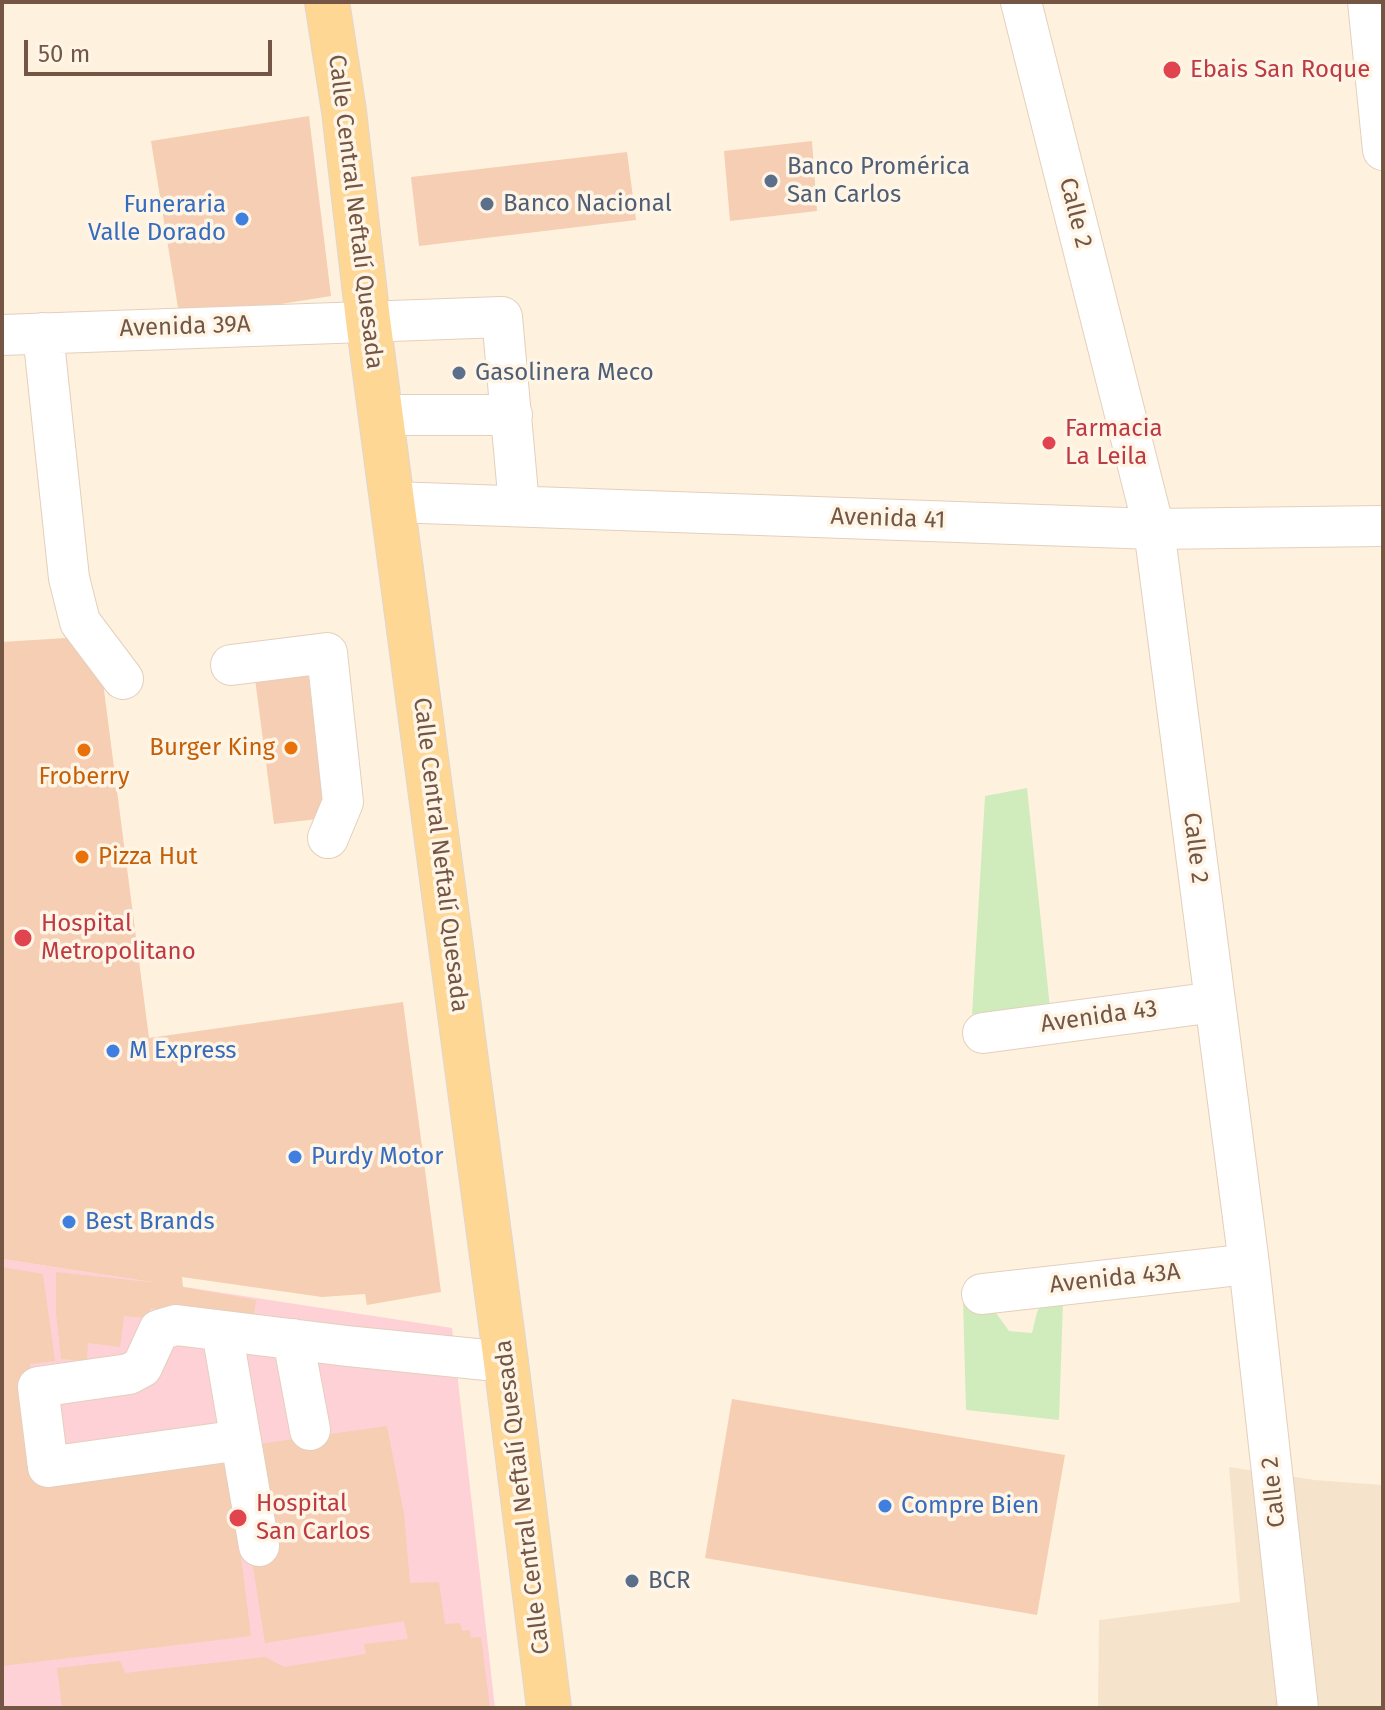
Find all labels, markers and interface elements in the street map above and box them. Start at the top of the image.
scale bar [28,24,276,74]
text: 50 m [38,40,90,68]
street label: Calle Central Neftalí Quesada [321,53,389,371]
place label: Ebais San Roque [1190,56,1370,84]
marker: Ebais San Roque [1161,59,1183,81]
place label: Banco Promérica San Carlos [787,153,970,209]
marker: Banco Promérica San Carlos [762,172,780,190]
street label: Calle 2 [1052,175,1098,251]
place label: Banco Nacional [503,190,672,218]
place label: Funeraria Valle Dorado [88,191,226,247]
marker: Banco Nacional [478,195,496,213]
marker: Funeraria Valle Dorado [233,210,251,228]
street label: Avenida 39A [119,310,251,344]
place label: Gasolinera Meco [475,359,654,387]
marker: Gasolinera Meco [450,364,468,382]
place label: Farmacia La Leila [1065,415,1163,471]
marker: Farmacia La Leila [1040,434,1058,452]
street label: Avenida 41 [830,503,946,535]
street label: Calle Central Neftalí Quesada [406,696,474,1014]
place label: Burger King [149,734,275,762]
marker: Burger King [282,739,300,757]
marker: Froberry [75,741,93,759]
place label: Froberry [38,763,130,791]
street label: Calle 2 [1176,811,1214,885]
place label: Pizza Hut [98,843,198,871]
marker: Pizza Hut [73,848,91,866]
place label: Hospital Metropolitano [41,910,196,966]
marker: Hospital Metropolitano [12,927,34,949]
street label: Avenida 43 [1039,995,1159,1039]
place label: M Express [129,1037,237,1065]
marker: M Express [104,1042,122,1060]
place label: Purdy Motor [311,1143,444,1171]
marker: Purdy Motor [286,1148,304,1166]
place label: Best Brands [85,1208,215,1236]
marker: Best Brands [60,1213,78,1231]
street label: Avenida 43A [1048,1258,1182,1300]
street label: Calle Central Neftalí Quesada [489,1338,557,1656]
street label: Calle 2 [1256,1455,1292,1529]
place label: Hospital San Carlos [256,1490,370,1546]
place label: Compre Bien [901,1492,1039,1520]
marker: Compre Bien [876,1497,894,1515]
marker: Hospital San Carlos [227,1507,249,1529]
place label: BCR [648,1567,691,1595]
marker: BCR [623,1572,641,1590]

